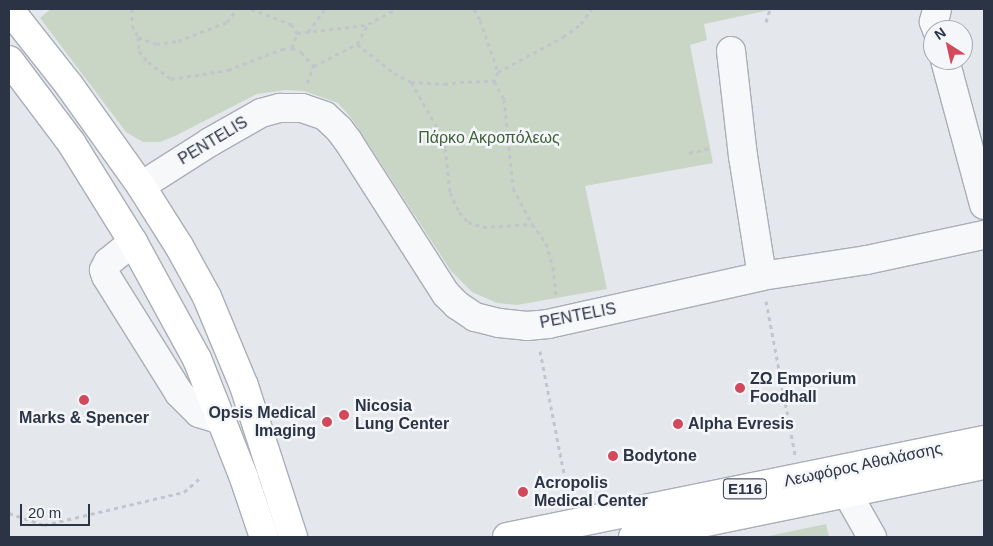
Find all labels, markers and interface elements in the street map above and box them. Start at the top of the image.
north arrow [923,20,973,70]
text: N [931,24,949,43]
street label: PENTELIS [175,113,251,169]
park label: Πάρκο Ακροπόλεως [418,128,560,148]
street label: PENTELIS [538,299,618,333]
place label: ΖΩ Emporium Foodhall [750,369,856,407]
marker: ΖΩ Emporium Foodhall [734,382,746,394]
marker: Marks & Spencer [78,394,90,406]
place label: Nicosia Lung Center [355,396,449,434]
place label: Opsis Medical Imaging [208,403,316,441]
place label: Marks & Spencer [19,408,149,428]
marker: Nicosia Lung Center [337,408,351,422]
place label: Alpha Evresis [688,414,794,434]
marker: Opsis Medical Imaging [320,415,334,429]
marker: Alpha Evresis [672,418,684,430]
street label: Λεωφόρος Αθαλάσσης [782,439,944,491]
place label: Bodytone [623,446,697,466]
marker: Bodytone [607,450,619,462]
place label: Acropolis Medical Center [534,473,648,511]
road number: E116 [722,476,768,502]
marker: Acropolis Medical Center [516,485,530,499]
scale bar [22,494,92,526]
text: 20 m [28,504,61,521]

